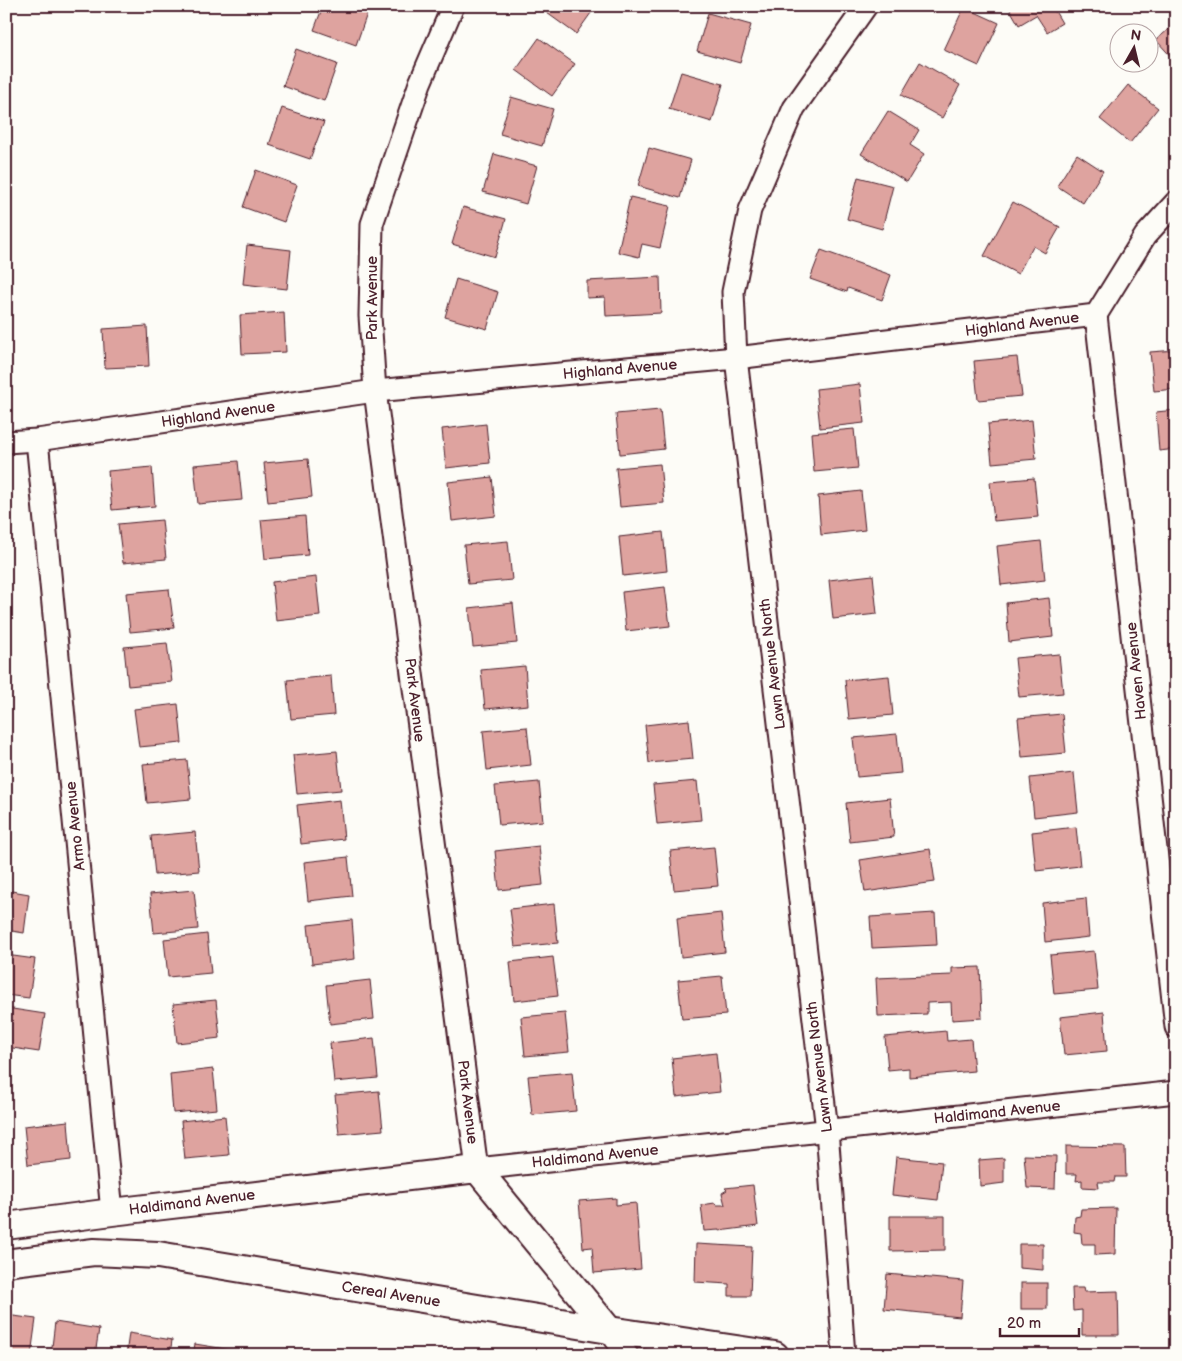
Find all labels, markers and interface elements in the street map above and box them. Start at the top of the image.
north arrow [1110,22,1160,72]
text: N [1129,26,1142,45]
street label: Park Avenue [363,256,382,340]
street label: Highland Avenue [964,308,1080,341]
street label: Highland Avenue [562,355,678,384]
street label: Highland Avenue [160,397,276,432]
street label: Lawn Avenue North [755,597,790,731]
street label: Haven Avenue [1122,621,1151,721]
street label: Park Avenue [400,657,429,743]
street label: Armo Avenue [61,780,90,872]
street label: Lawn Avenue North [802,1000,837,1134]
street label: Park Avenue [453,1059,482,1145]
street label: Haldimand Avenue [933,1096,1061,1129]
street label: Haldimand Avenue [531,1140,659,1173]
street label: Haldimand Avenue [128,1185,256,1220]
street label: Cereal Avenue [340,1277,442,1312]
scale bar [1000,1306,1078,1338]
text: 20 m [1007,1314,1041,1333]

